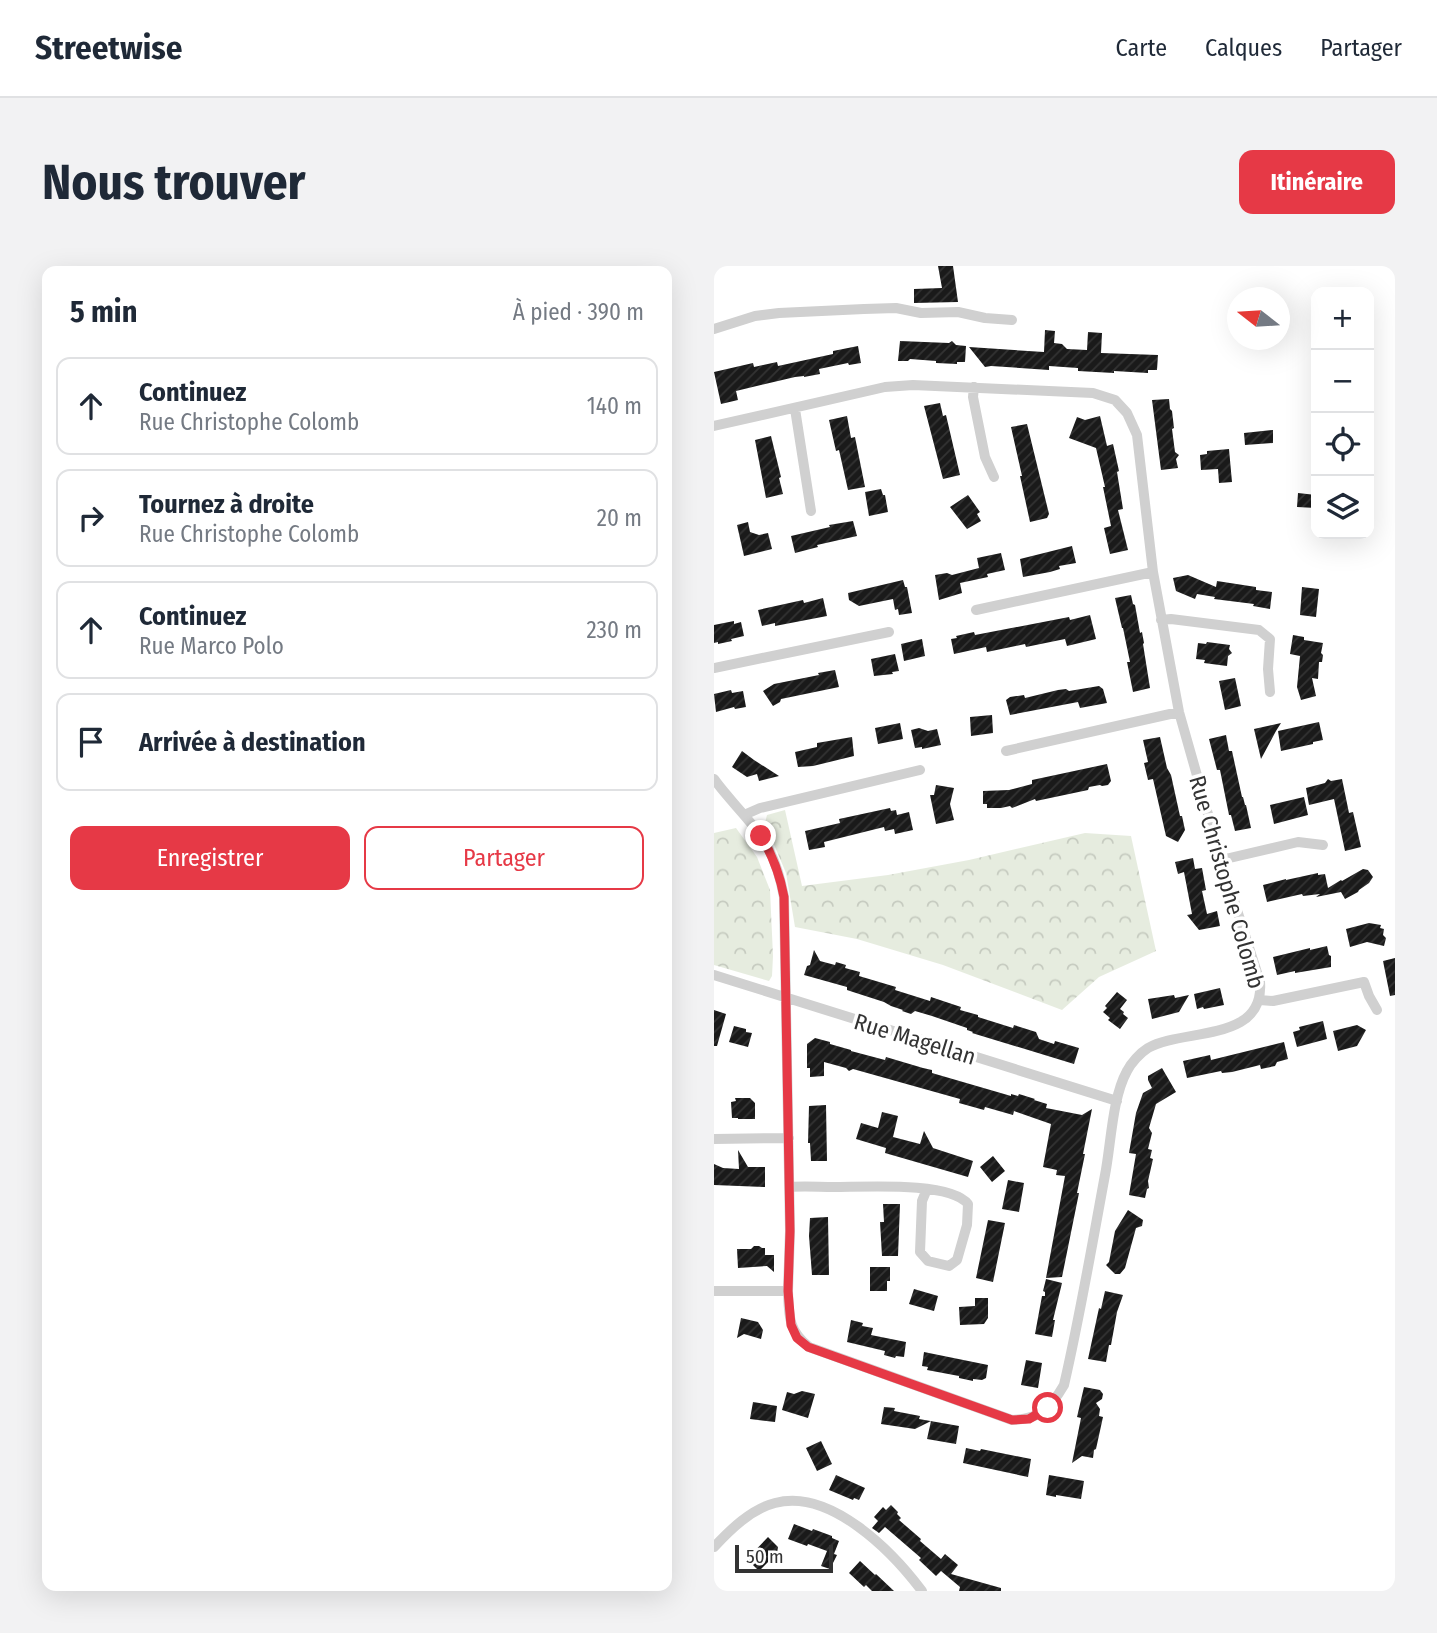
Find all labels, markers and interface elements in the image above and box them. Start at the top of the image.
text: Streetwise [35,28,182,68]
text: Carte [1116,34,1167,62]
text: Calques [1205,34,1282,62]
text: Partager [1320,34,1402,62]
button: Itinéraire [1239,150,1395,214]
text: Nous trouver [42,153,305,212]
north arrow [1227,287,1290,350]
map controls [1311,287,1374,539]
button: + [1311,287,1374,350]
text: 5 min [70,294,137,330]
text: À pied · 390 m [513,298,644,326]
button: − [1311,350,1374,413]
text: Continuez [139,377,246,408]
icon: ahead [72,387,110,425]
text: 140 m [587,392,642,420]
text: Rue Christophe Colomb [139,408,359,436]
button: locate [1311,413,1374,476]
button: layers [1311,476,1374,539]
text: Tournez à droite [139,489,314,520]
icon: right [72,499,110,537]
text: 20 m [597,504,642,532]
text: Rue Christophe Colomb [139,520,359,548]
text: Continuez [139,601,246,632]
icon: ahead [72,611,110,649]
text: 230 m [586,616,642,644]
text: Rue Marco Polo [139,632,284,660]
icon: arrive [72,723,110,761]
text: Arrivée à destination [139,727,366,758]
street label: Rue Christophe Colomb [1183,772,1271,992]
route end [745,820,776,851]
button: Enregistrer [70,826,350,890]
button: Partager [364,826,644,890]
street label: Rue Magellan [851,1007,979,1071]
route start [1032,1392,1063,1423]
scale bar [735,1542,833,1574]
text: 50 m [746,1545,784,1568]

